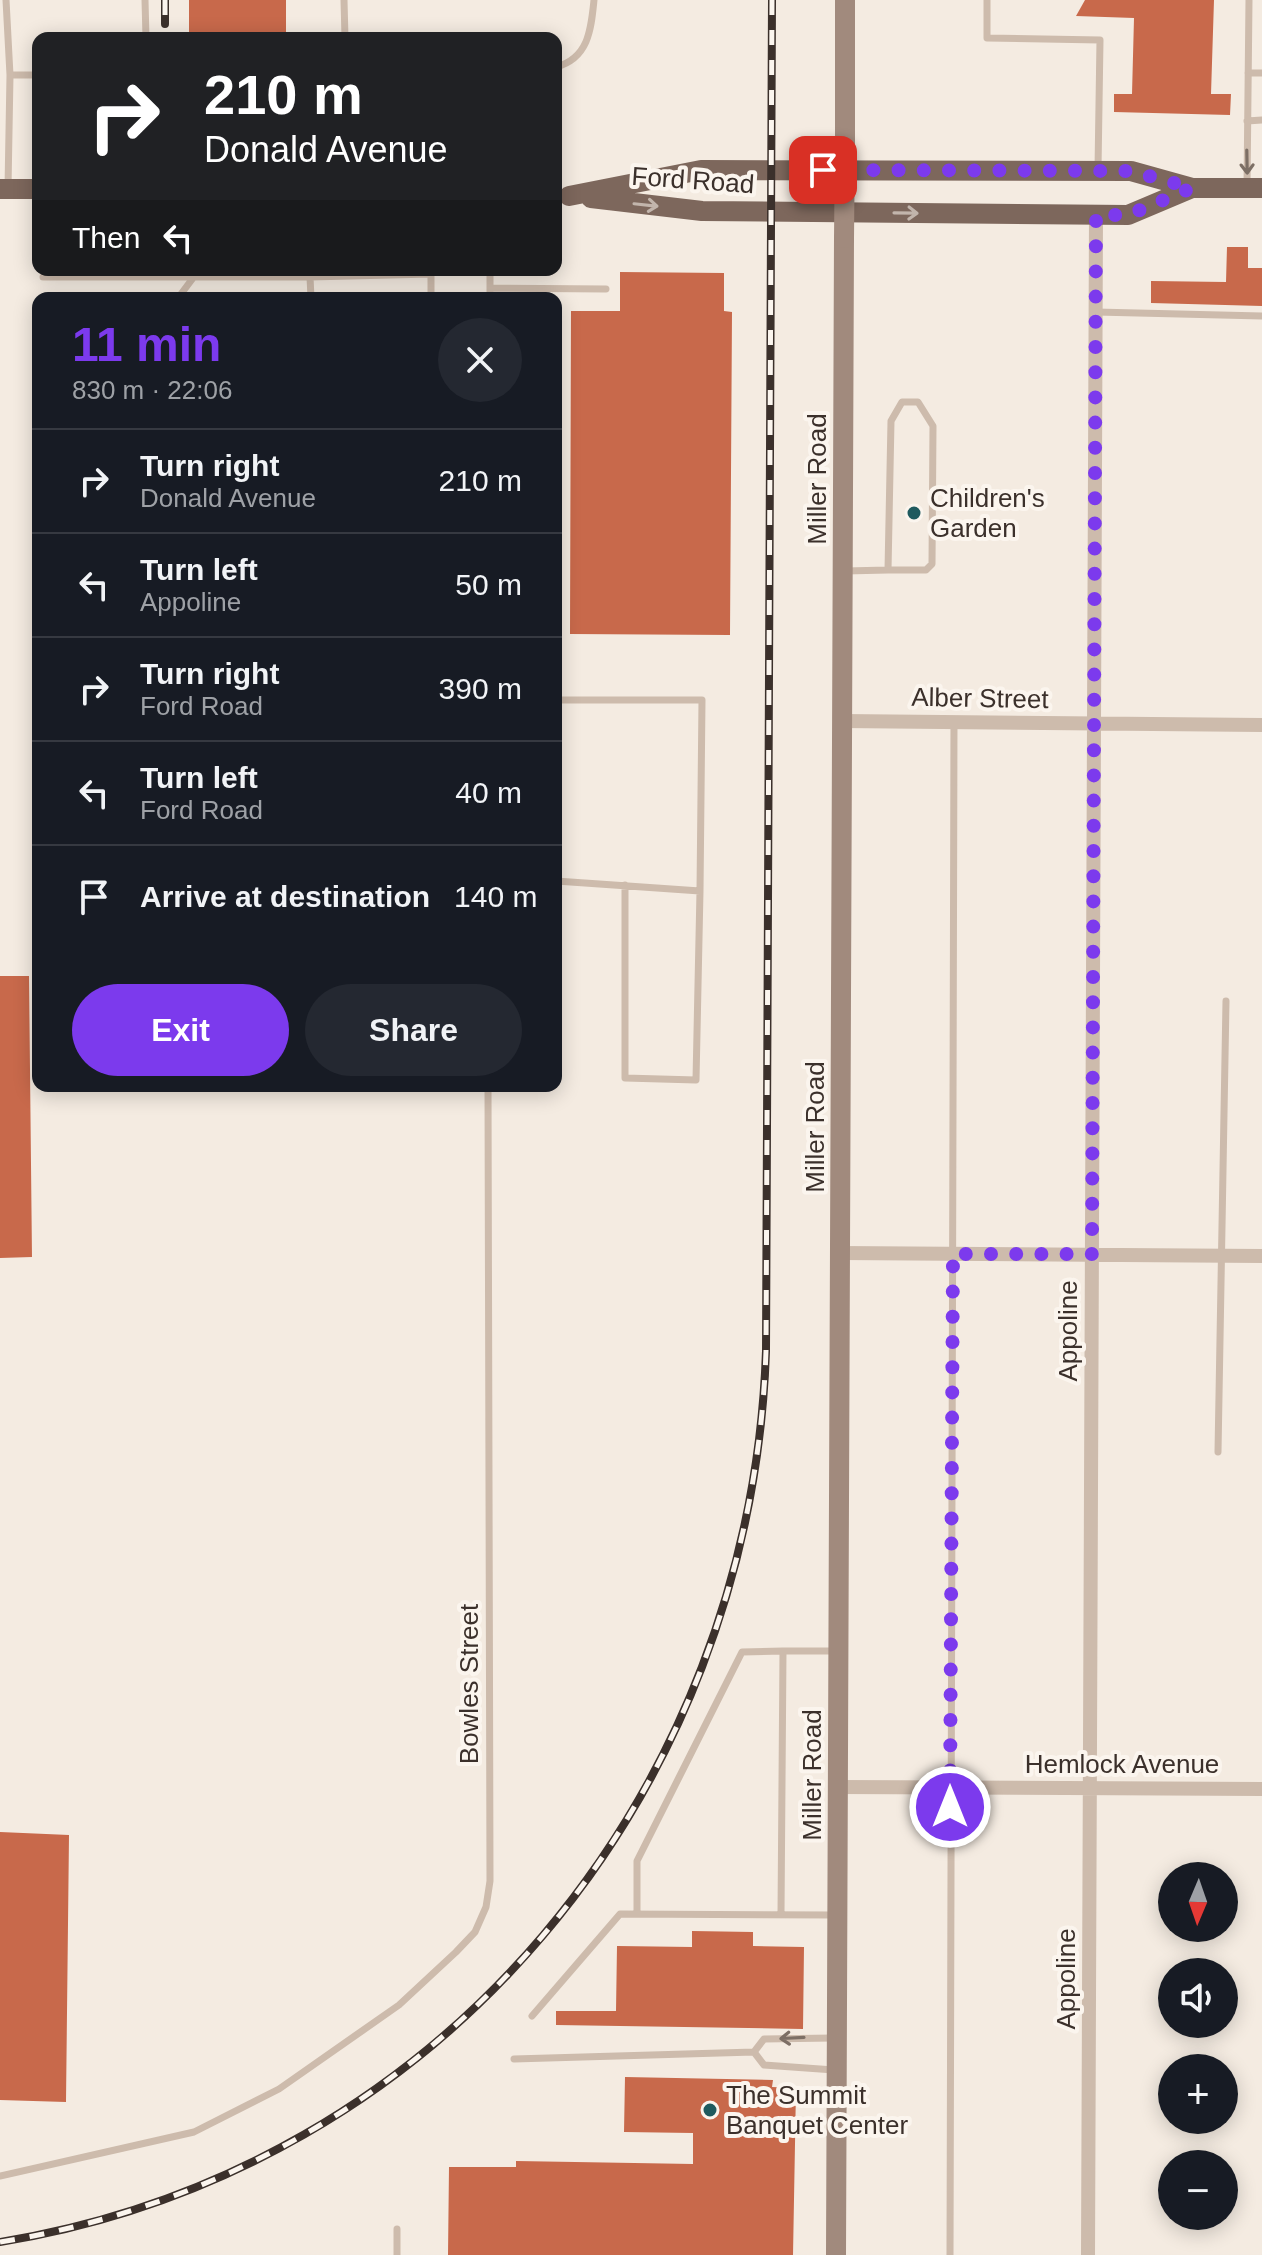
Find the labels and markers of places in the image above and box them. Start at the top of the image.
pin [789,136,857,204]
place label: Children's Garden [930,483,1045,543]
marker: Children's Garden [905,504,923,522]
place label: The Summit Banquet Center [726,2080,908,2140]
marker: The Summit Banquet Center [701,2101,719,2119]

